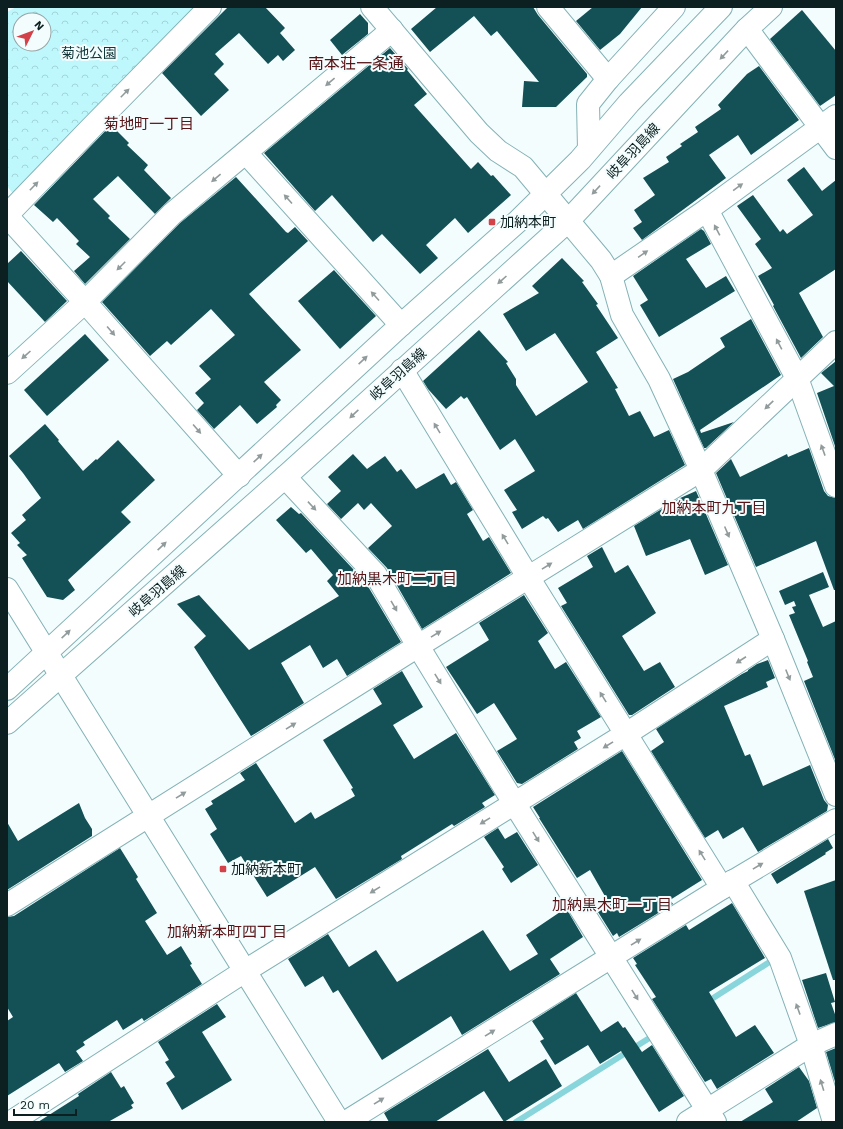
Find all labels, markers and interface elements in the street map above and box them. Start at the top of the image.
north arrow [12,12,52,52]
text: N [32,18,47,33]
park label: 菊池公園 [61,45,117,61]
one-way arrow [719,49,728,60]
district label: 南本荘一条通 [308,54,404,73]
one-way arrow [324,78,335,87]
one-way arrow [120,89,130,98]
district label: 菊地町一丁目 [104,115,194,133]
street label: 岐阜羽島線 [603,120,663,182]
one-way arrow [210,173,221,182]
one-way arrow [29,181,39,191]
one-way arrow [733,183,743,191]
one-way arrow [592,185,601,195]
one-way arrow [283,194,293,204]
place label: 加納本町 [500,214,556,230]
marker: 加納本町 [487,217,497,227]
one-way arrow [714,224,720,235]
one-way arrow [638,250,648,258]
one-way arrow [116,261,126,271]
one-way arrow [498,275,507,284]
one-way arrow [370,291,380,301]
one-way arrow [106,326,116,336]
one-way arrow [776,338,782,350]
street label: 岐阜羽島線 [367,345,429,403]
one-way arrow [21,351,31,360]
one-way arrow [358,355,368,365]
one-way arrow [764,400,774,410]
one-way arrow [349,409,359,419]
one-way arrow [434,422,441,434]
one-way arrow [192,424,201,433]
one-way arrow [820,443,826,455]
one-way arrow [253,454,262,463]
district label: 加納本町九丁目 [661,499,767,517]
one-way arrow [307,501,317,511]
one-way arrow [724,526,731,538]
one-way arrow [501,534,509,544]
one-way arrow [157,541,167,551]
street label: 岐阜羽島線 [125,562,189,620]
one-way arrow [541,562,553,569]
district label: 加納黒木町二丁目 [337,570,457,588]
one-way arrow [391,600,398,611]
one-way arrow [61,630,72,639]
one-way arrow [430,631,442,638]
one-way arrow [735,656,746,664]
one-way arrow [785,669,791,681]
one-way arrow [434,674,442,684]
one-way arrow [599,692,607,702]
one-way arrow [286,722,296,730]
one-way arrow [602,742,614,749]
one-way arrow [176,791,186,799]
one-way arrow [479,818,491,825]
one-way arrow [532,832,539,843]
one-way arrow [698,849,705,860]
place label: 加納新本町 [231,861,301,877]
one-way arrow [752,863,764,870]
marker: 加納新本町 [218,864,228,874]
one-way arrow [370,886,380,894]
district label: 加納黒木町一丁目 [552,896,672,914]
district label: 加納新本町四丁目 [167,923,287,941]
one-way arrow [630,938,642,945]
one-way arrow [631,990,639,1000]
one-way arrow [794,1002,800,1014]
one-way arrow [484,1029,496,1036]
one-way arrow [819,1078,825,1090]
scale bar [14,1091,76,1117]
text: 20 m [20,1098,50,1112]
one-way arrow [373,1098,385,1105]

